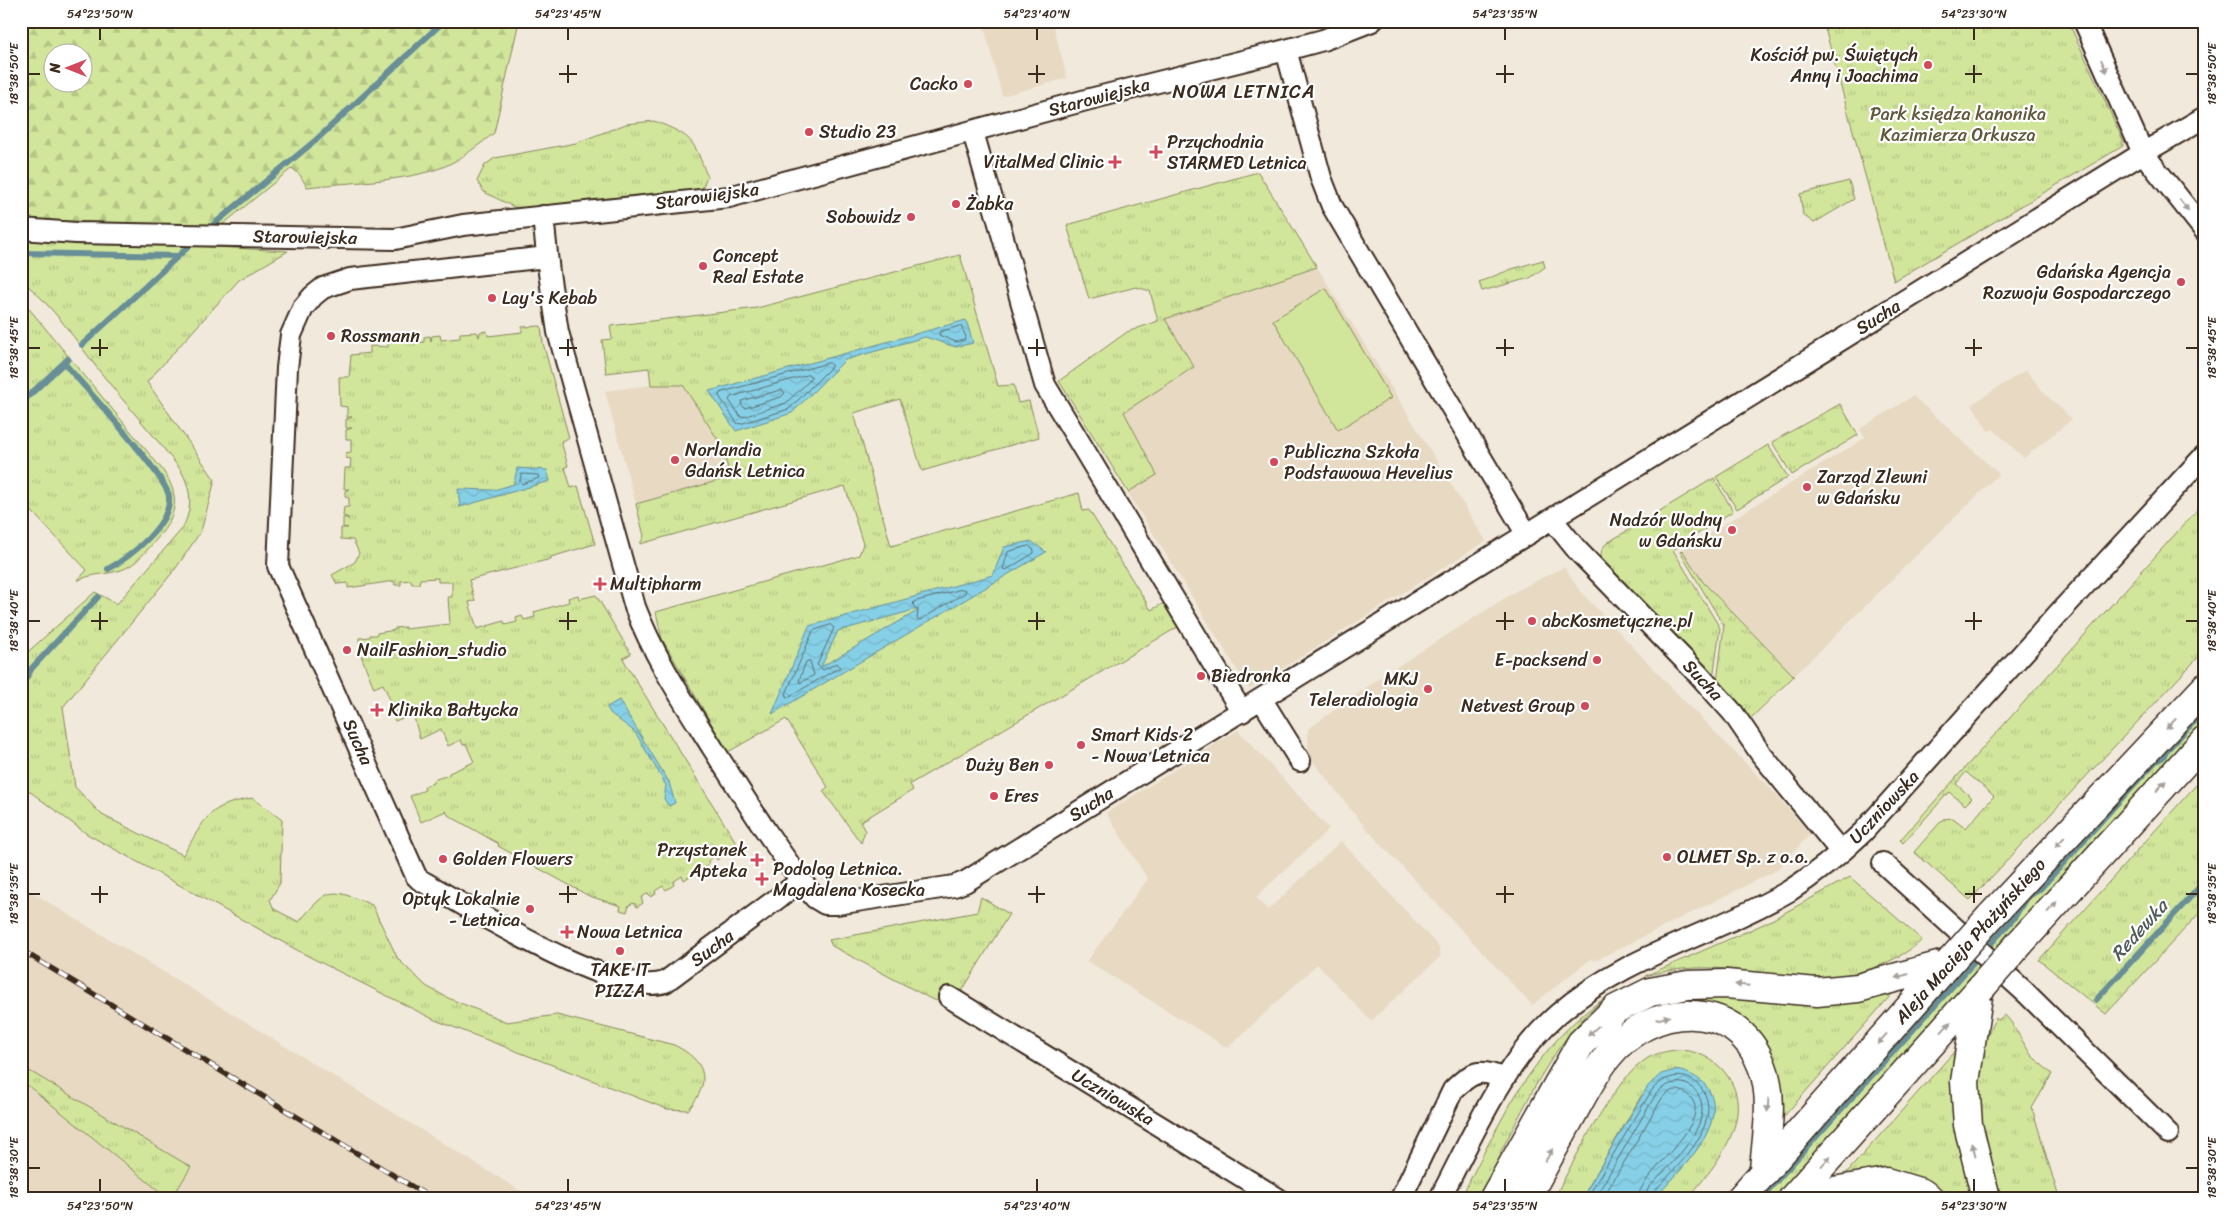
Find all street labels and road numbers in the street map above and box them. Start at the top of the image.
street label: Starowiejska [1045,68,1154,126]
street label: Starowiejska [653,173,762,219]
street label: Starowiejska [253,220,358,254]
street label: Sucha [1849,290,1908,343]
street label: Sucha [1675,651,1732,709]
street label: Sucha [334,713,383,771]
street label: Uczniowska [1841,762,1927,852]
street label: Sucha [1062,777,1121,830]
street label: Aleja Macieja Płażyńskiego [1885,850,2054,1032]
street label: Sucha [683,920,742,975]
street label: Uczniowska [1065,1059,1161,1135]

